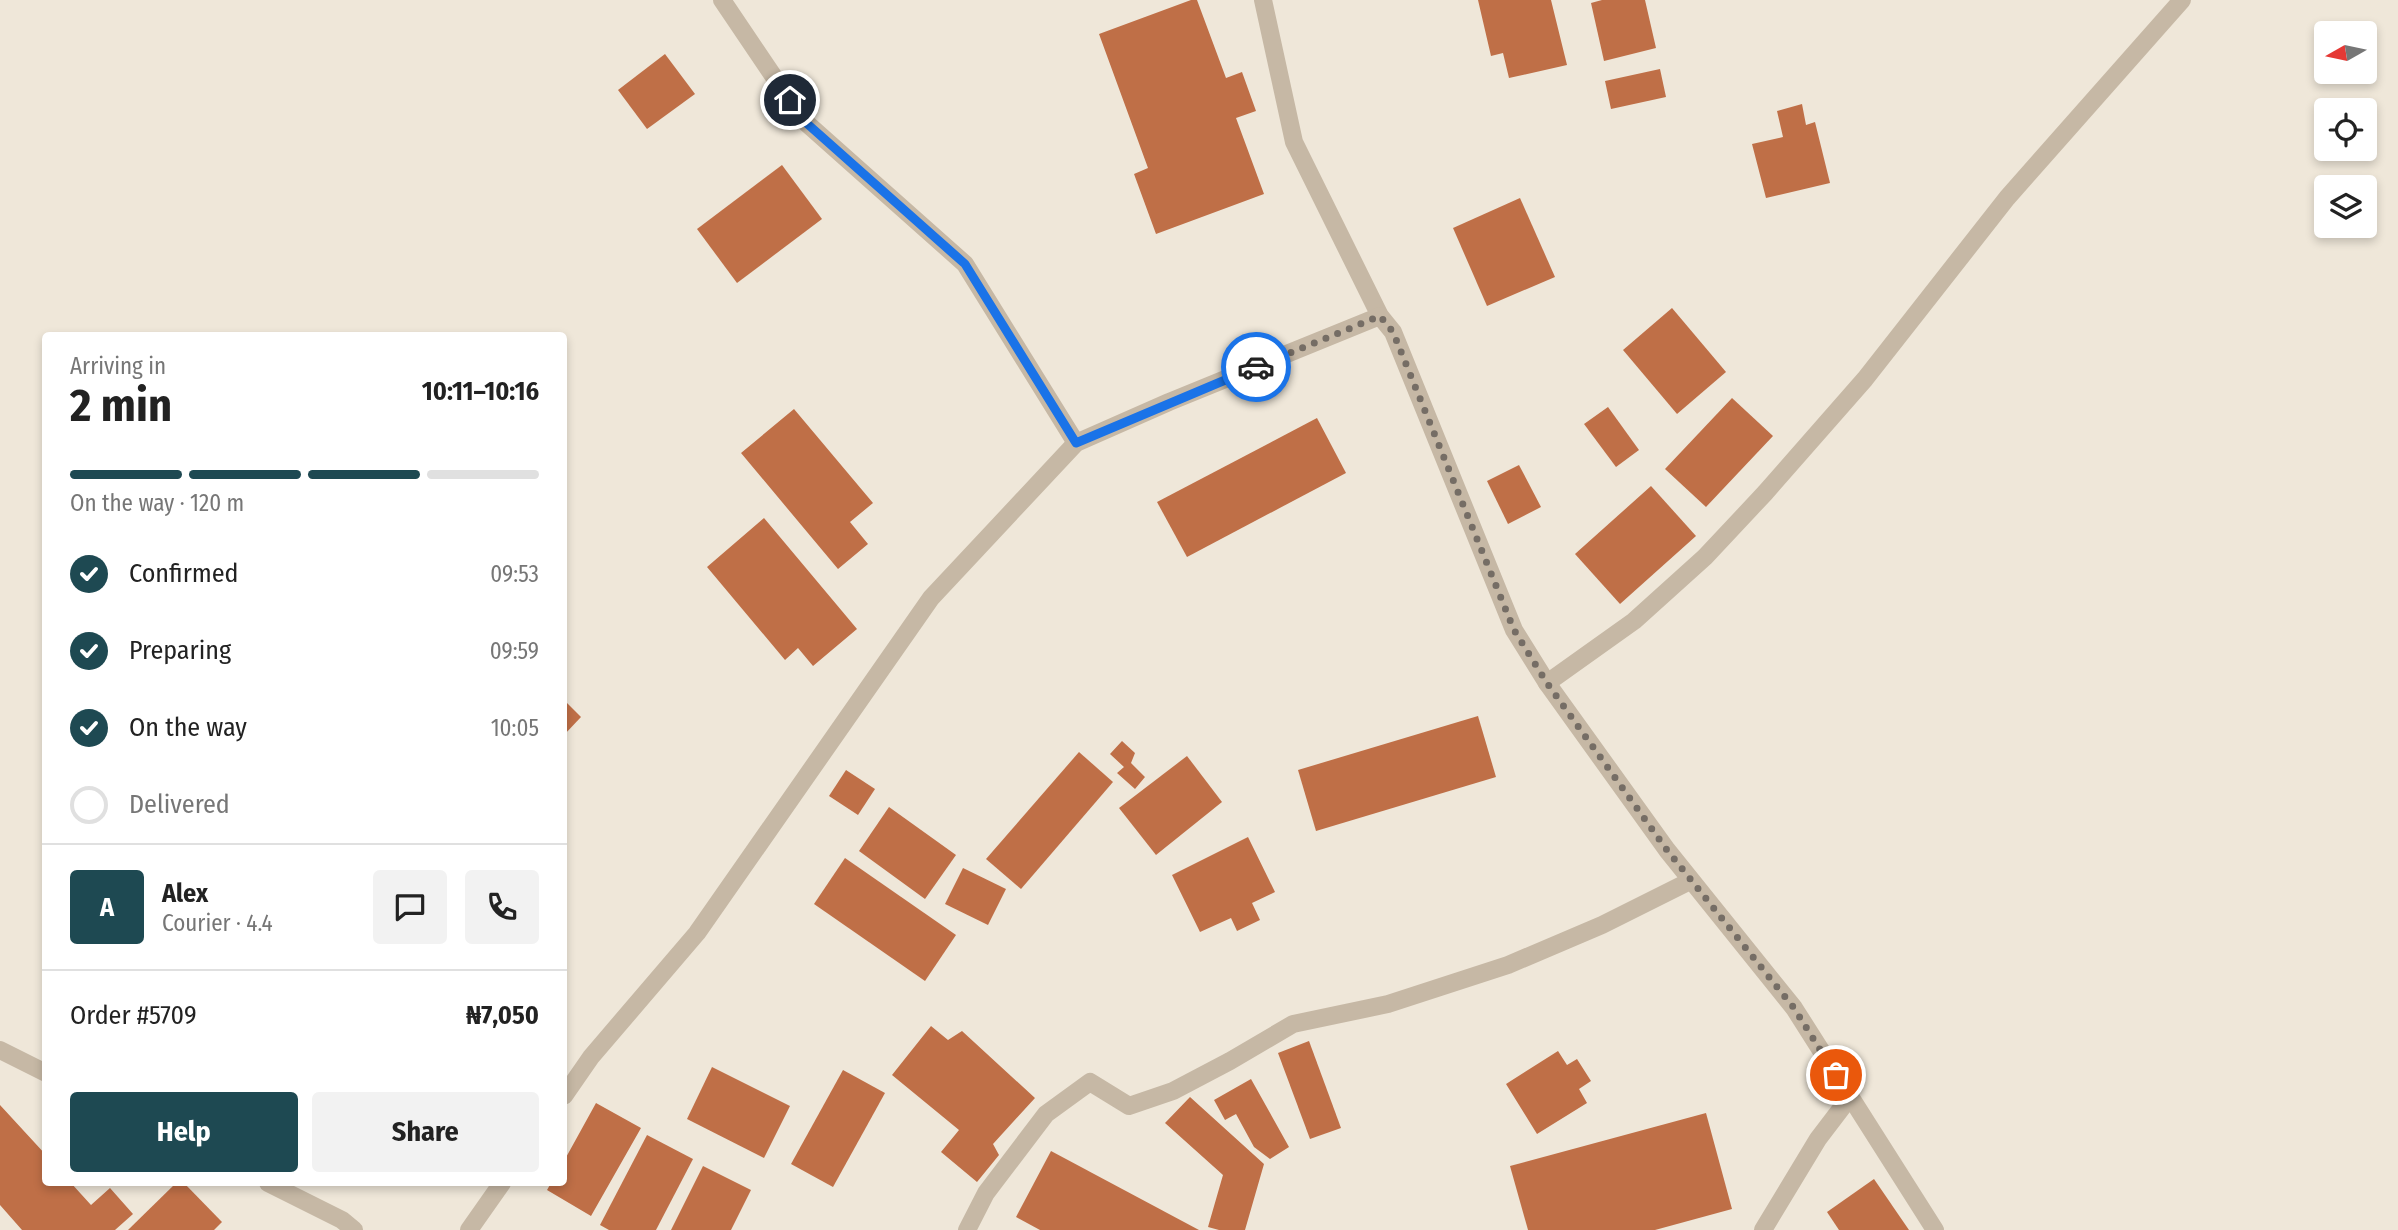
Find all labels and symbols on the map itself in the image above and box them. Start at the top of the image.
north arrow [2314,21,2376,84]
pin [760,70,820,130]
courier [1221,332,1291,402]
pin [1806,1045,1866,1105]

